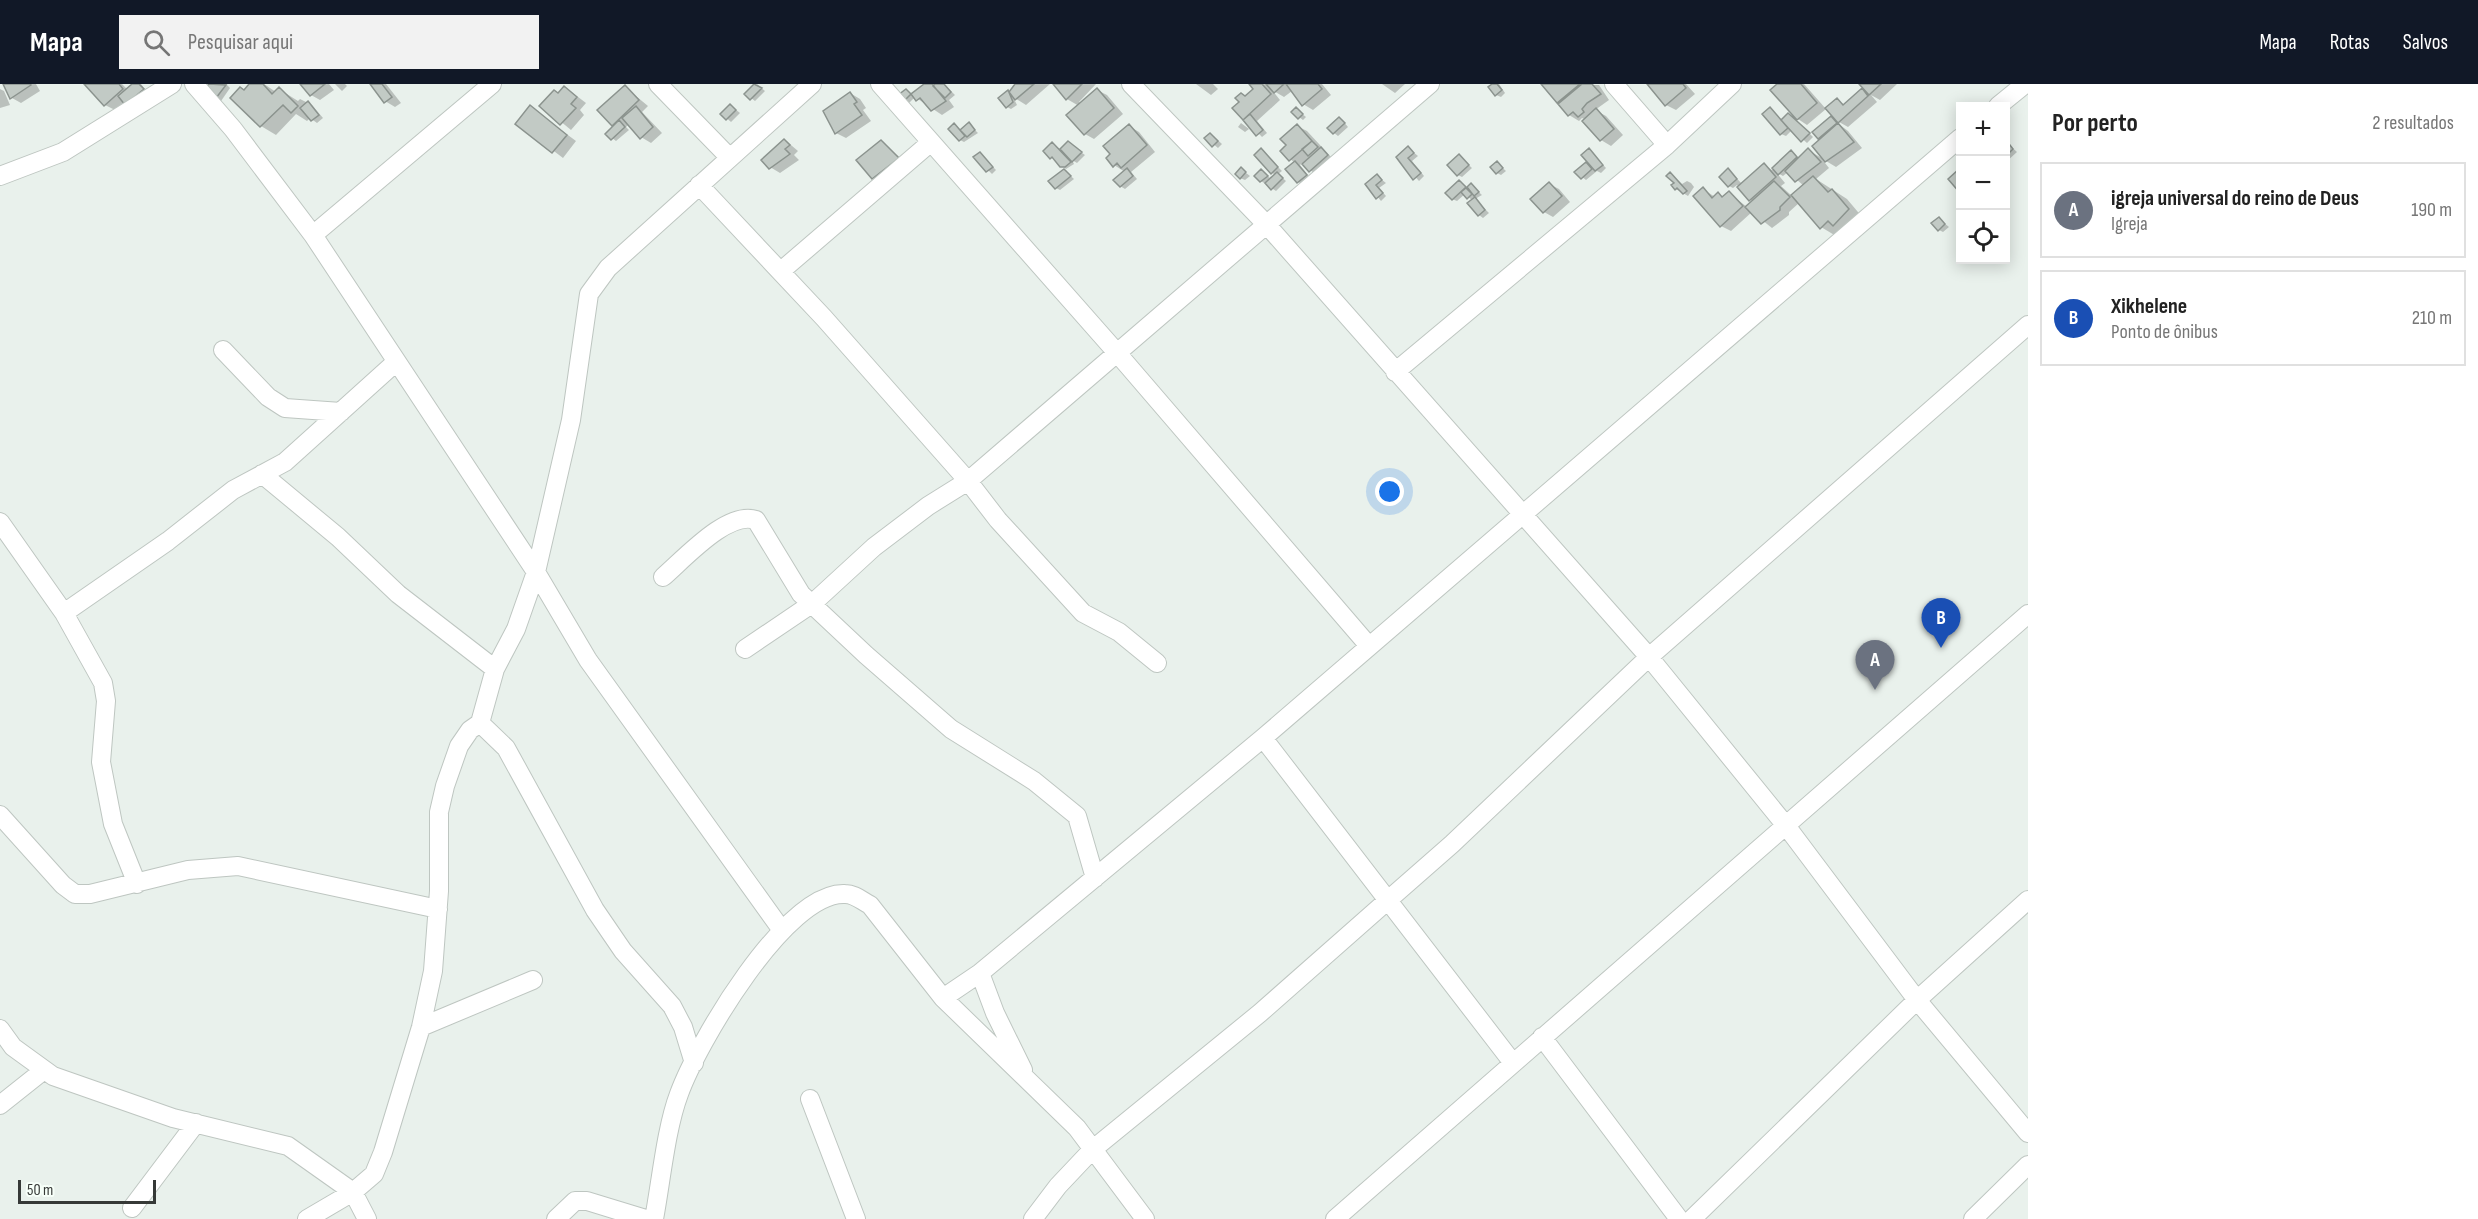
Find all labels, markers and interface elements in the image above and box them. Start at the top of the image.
search box [119,15,539,69]
text: Mapa [30,26,83,59]
icon: search [140,26,173,59]
text: Pesquisar aqui [188,29,293,56]
text: Mapa [2259,30,2297,55]
text: Rotas [2330,30,2370,55]
text: Salvos [2403,30,2448,55]
map controls [1956,102,2010,264]
button: + [1956,102,2010,156]
text: Por perto [2052,108,2138,139]
text: 2 resultados [2372,111,2454,135]
button: − [1956,156,2010,210]
text: igreja universal do reino de Deus [2111,185,2359,212]
text: A [2069,198,2078,222]
text: 190 m [2411,198,2452,222]
button: locate [1956,210,2010,264]
text: Igreja [2111,212,2148,236]
text: Xikhelene [2111,293,2187,320]
text: B [2069,306,2078,330]
text: 210 m [2412,306,2452,330]
text: Ponto de ônibus [2111,320,2218,344]
your location [1375,477,1404,506]
pin: B [1922,598,1960,648]
pin: A [1856,640,1894,690]
scale bar [18,1177,156,1204]
text: 50 m [27,1181,53,1200]

